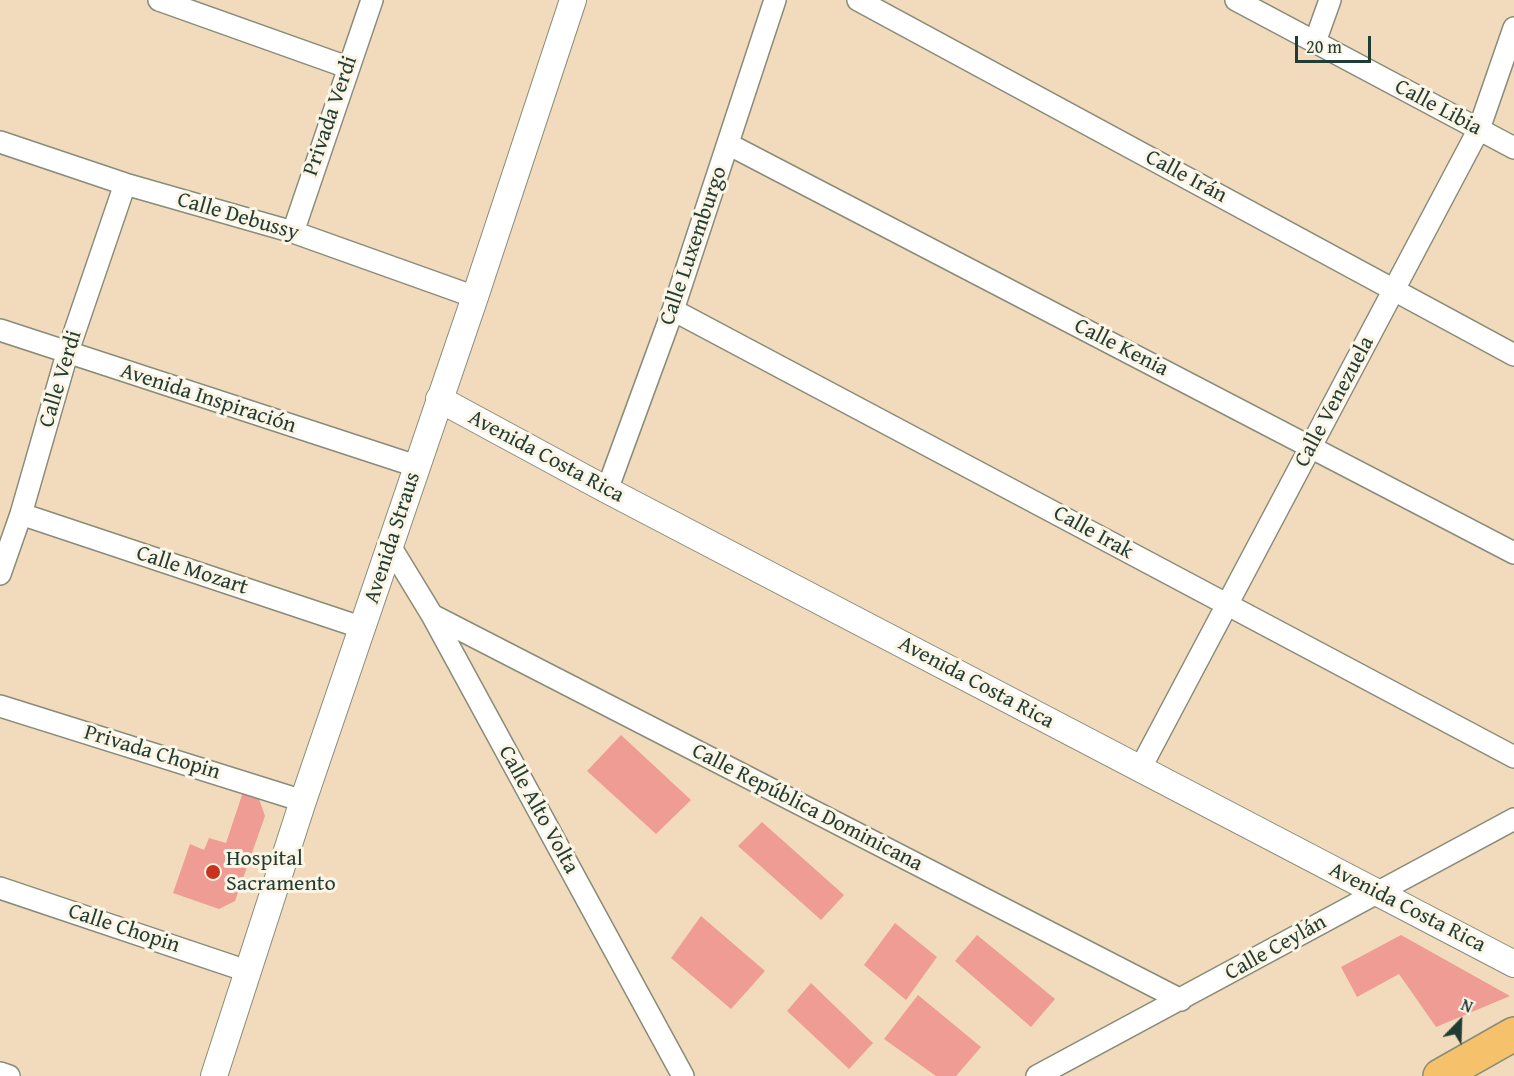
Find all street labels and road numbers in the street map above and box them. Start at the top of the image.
street label: Privada Verdi [298,53,364,179]
street label: Calle Libia [1390,74,1486,142]
street label: Calle Irán [1141,145,1231,209]
street label: Calle Luxemburgo [654,163,734,329]
street label: Calle Debussy [174,187,302,247]
street label: Calle Kenia [1070,313,1172,383]
street label: Calle Verdi [34,327,88,431]
street label: Calle Venezuela [1289,332,1381,472]
street label: Avenida Inspiración [117,358,299,440]
street label: Avenida Costa Rica [464,405,628,509]
street label: Avenida Straus [359,469,427,607]
street label: Calle Irak [1049,500,1137,566]
street label: Calle Mozart [133,541,251,601]
street label: Avenida Costa Rica [894,631,1058,735]
street label: Privada Chopin [81,720,223,786]
street label: Calle República Dominicana [687,738,927,878]
street label: Calle Alto Volta [492,742,584,878]
street label: Avenida Costa Rica [1324,857,1490,959]
street label: Calle Chopin [65,899,183,959]
street label: Calle Ceylán [1221,909,1331,987]

